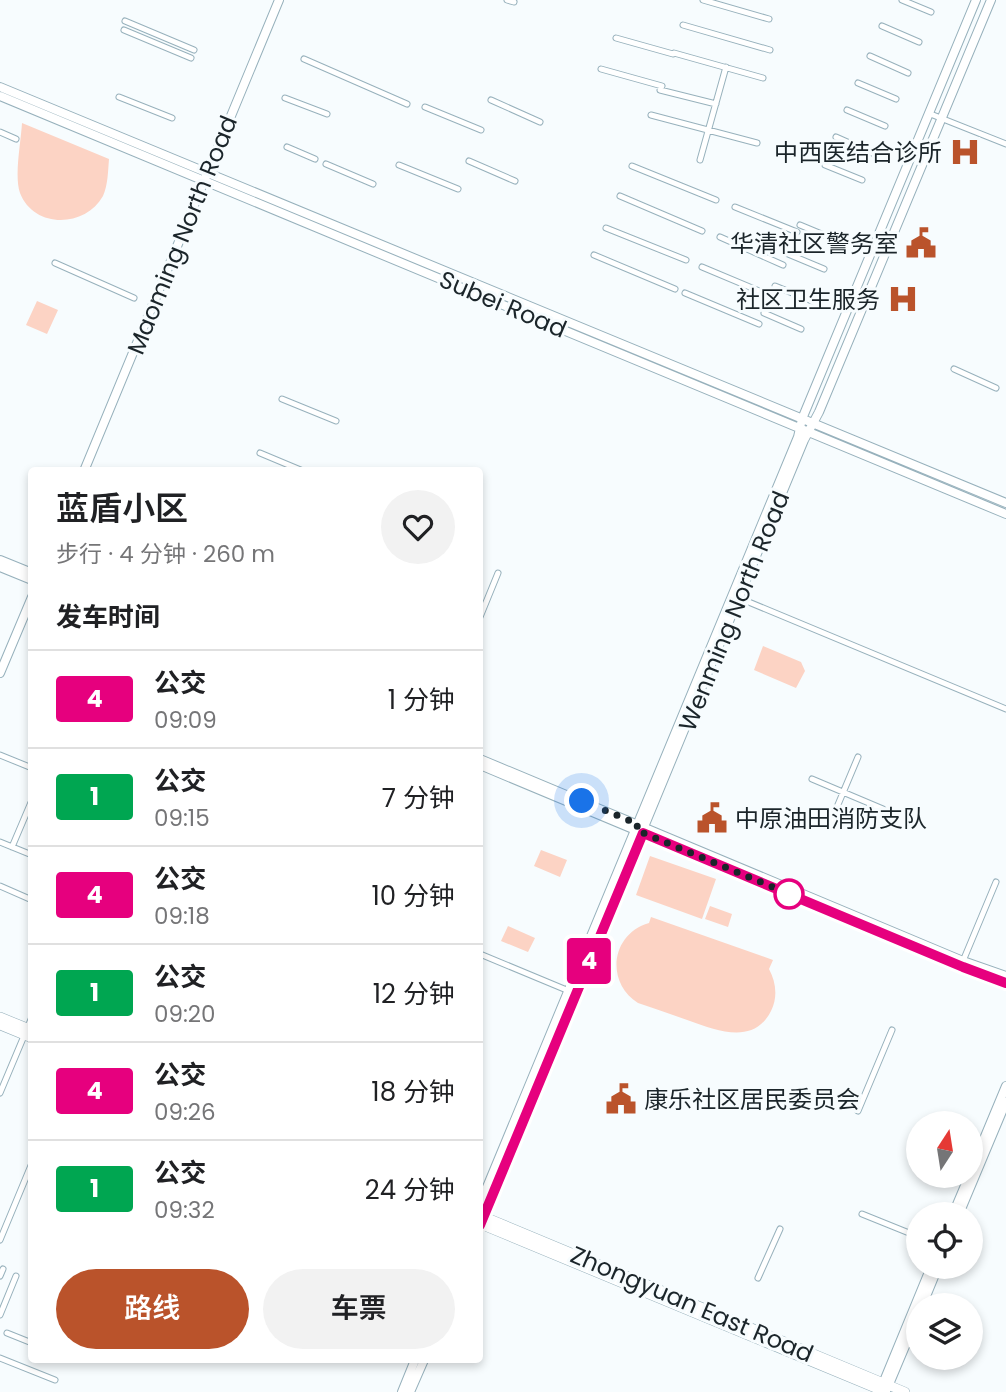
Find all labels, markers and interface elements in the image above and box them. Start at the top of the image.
street label: Maoming North Road [119,111,245,359]
hospital icon: 中西医结合诊所 [948,135,982,169]
place label: 中西医结合诊所 [774,136,942,169]
public building icon: 华清社区警务室 [904,226,938,260]
place label: 华清社区警务室 [730,227,898,260]
street label: Subei Road [434,262,572,346]
hospital icon: 社区卫生服务 [886,282,920,316]
place label: 社区卫生服务 [736,283,880,316]
text: 蓝盾小区 [56,485,188,532]
street label: Wenming North Road [671,486,797,736]
button: heart [381,490,455,564]
text: 步行 · 4 分钟 · 260 m [56,538,275,570]
text: 发车时间 [56,599,160,635]
text: 公交 [154,665,206,701]
text: 4 [86,682,103,715]
text: 1 分钟 [388,682,455,718]
text: 09:09 [154,704,217,736]
text: 公交 [154,763,206,799]
text: 1 [90,780,99,813]
text: 7 分钟 [382,780,455,816]
your location [564,783,599,818]
public building icon: 中原油田消防支队 [695,801,729,835]
text: 09:15 [154,802,210,834]
place label: 中原油田消防支队 [735,802,927,835]
text: 公交 [154,861,206,897]
text: 4 [86,878,103,911]
text: 10 分钟 [371,878,455,914]
unlabelled marker [774,879,804,909]
text: 09:18 [154,900,210,932]
line badge: 4 [566,938,612,984]
text: 4 [581,944,597,977]
text: 公交 [154,959,206,995]
text: 1 [90,976,99,1009]
text: 12 分钟 [373,976,455,1012]
text: 09:20 [154,998,216,1030]
text: 公交 [154,1057,206,1093]
text: 4 [86,1074,103,1107]
text: 18 分钟 [371,1074,455,1110]
public building icon: 康乐社区居民委员会 [604,1082,638,1116]
place label: 康乐社区居民委员会 [644,1083,860,1116]
text: 09:26 [154,1096,216,1128]
north arrow [906,1111,984,1188]
map controls [906,1111,983,1370]
text: 公交 [154,1155,206,1191]
text: 1 [90,1172,99,1205]
text: 24 分钟 [365,1172,455,1208]
text: 09:32 [154,1194,215,1226]
button: locate [906,1202,983,1279]
street label: Zhongyuan East Road [566,1238,818,1370]
button: 路线 [56,1269,249,1349]
button: 车票 [263,1269,455,1349]
button: layers [906,1293,983,1370]

